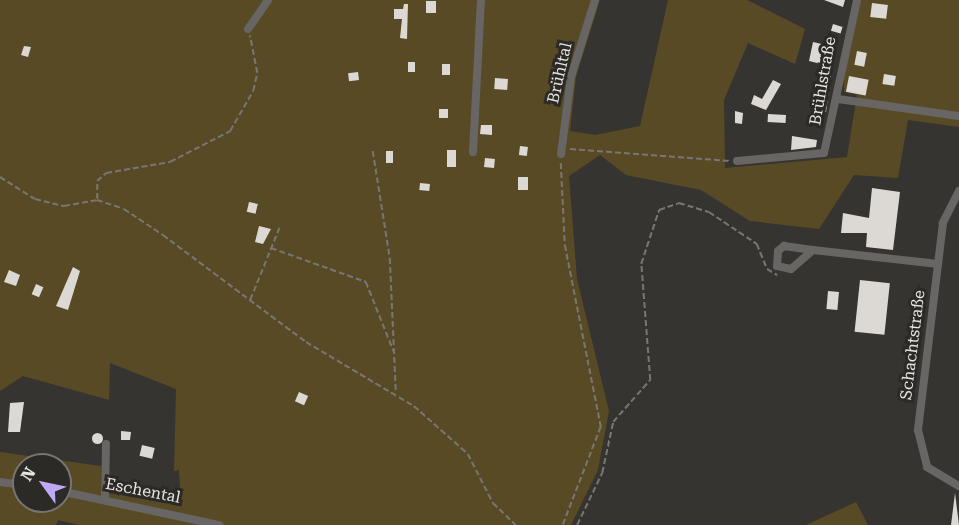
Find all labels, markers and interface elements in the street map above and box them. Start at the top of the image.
street label: Brühlstraße [806,35,840,127]
street label: Brühltal [544,41,576,105]
street label: Schachtstraße [897,289,929,401]
north arrow [12,453,72,513]
text: N [17,464,39,484]
street label: Eschental [104,474,182,508]

